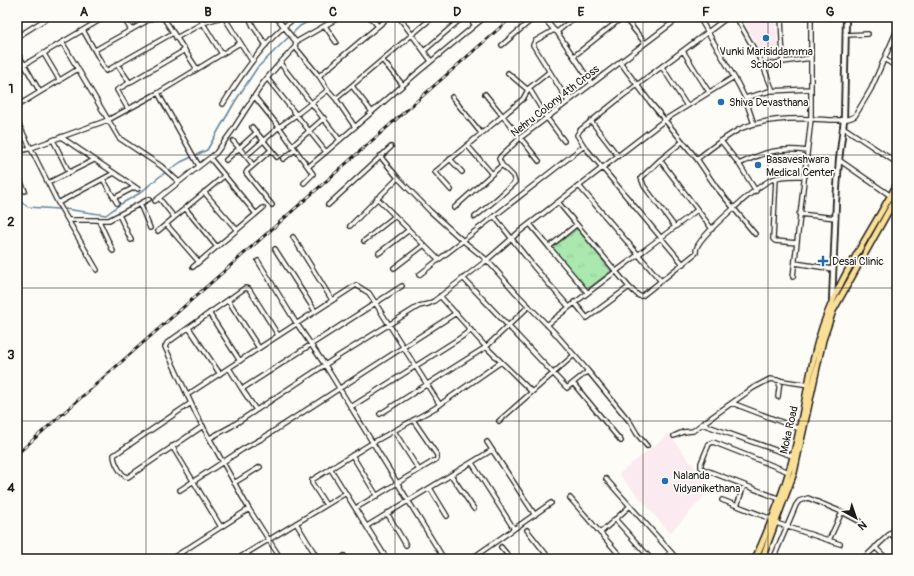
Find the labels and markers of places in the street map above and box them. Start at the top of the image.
marker: Vunki Marisiddamma School [761,33,771,43]
place label: Vunki Marisiddamma School [719,45,813,71]
place label: Shiva Devasthana [729,96,808,109]
marker: Shiva Devasthana [716,97,726,107]
place label: Basaveshwara Medical Center [766,153,834,179]
marker: Basaveshwara Medical Center [753,160,763,170]
marker: Desai Clinic [817,255,829,267]
place label: Desai Clinic [832,255,884,268]
place label: Nalanda Vidyanikethana [673,469,740,495]
marker: Nalanda Vidyanikethana [660,476,670,486]

